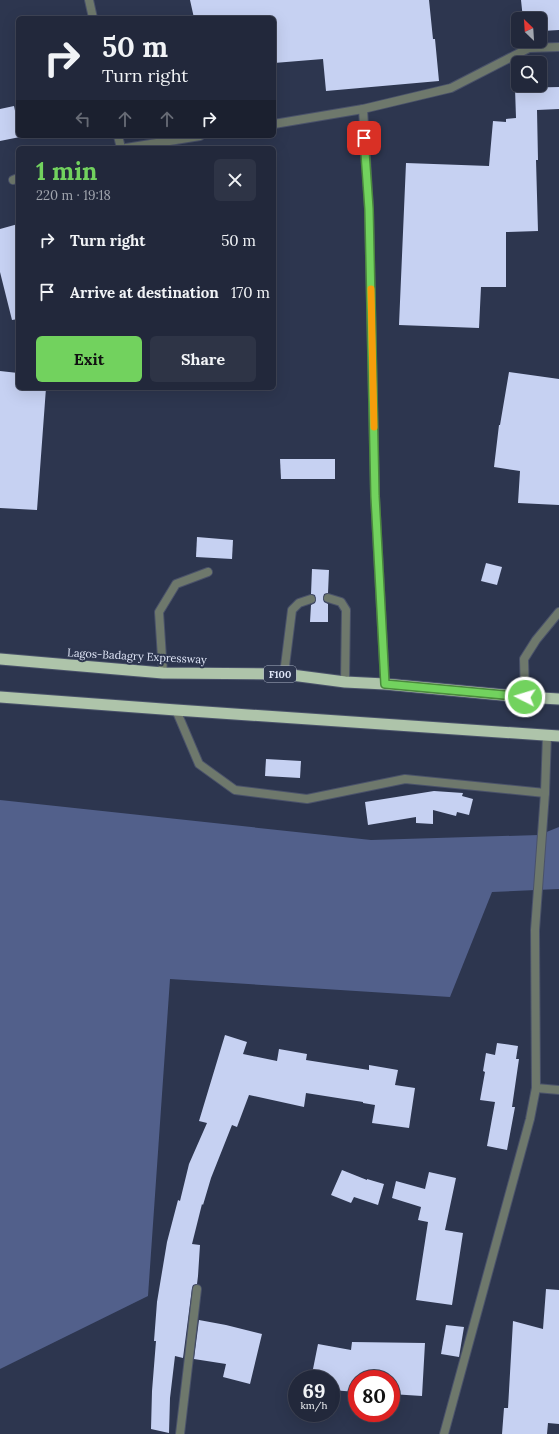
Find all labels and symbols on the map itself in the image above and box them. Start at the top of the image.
north arrow [511,12,547,48]
pin [347,121,381,155]
street label: Lagos-Badagry Expressway [67,645,207,667]
road number: F100 [264,666,296,682]
position arrow [504,676,546,718]
speed limit sign: 80 [348,1370,400,1422]

